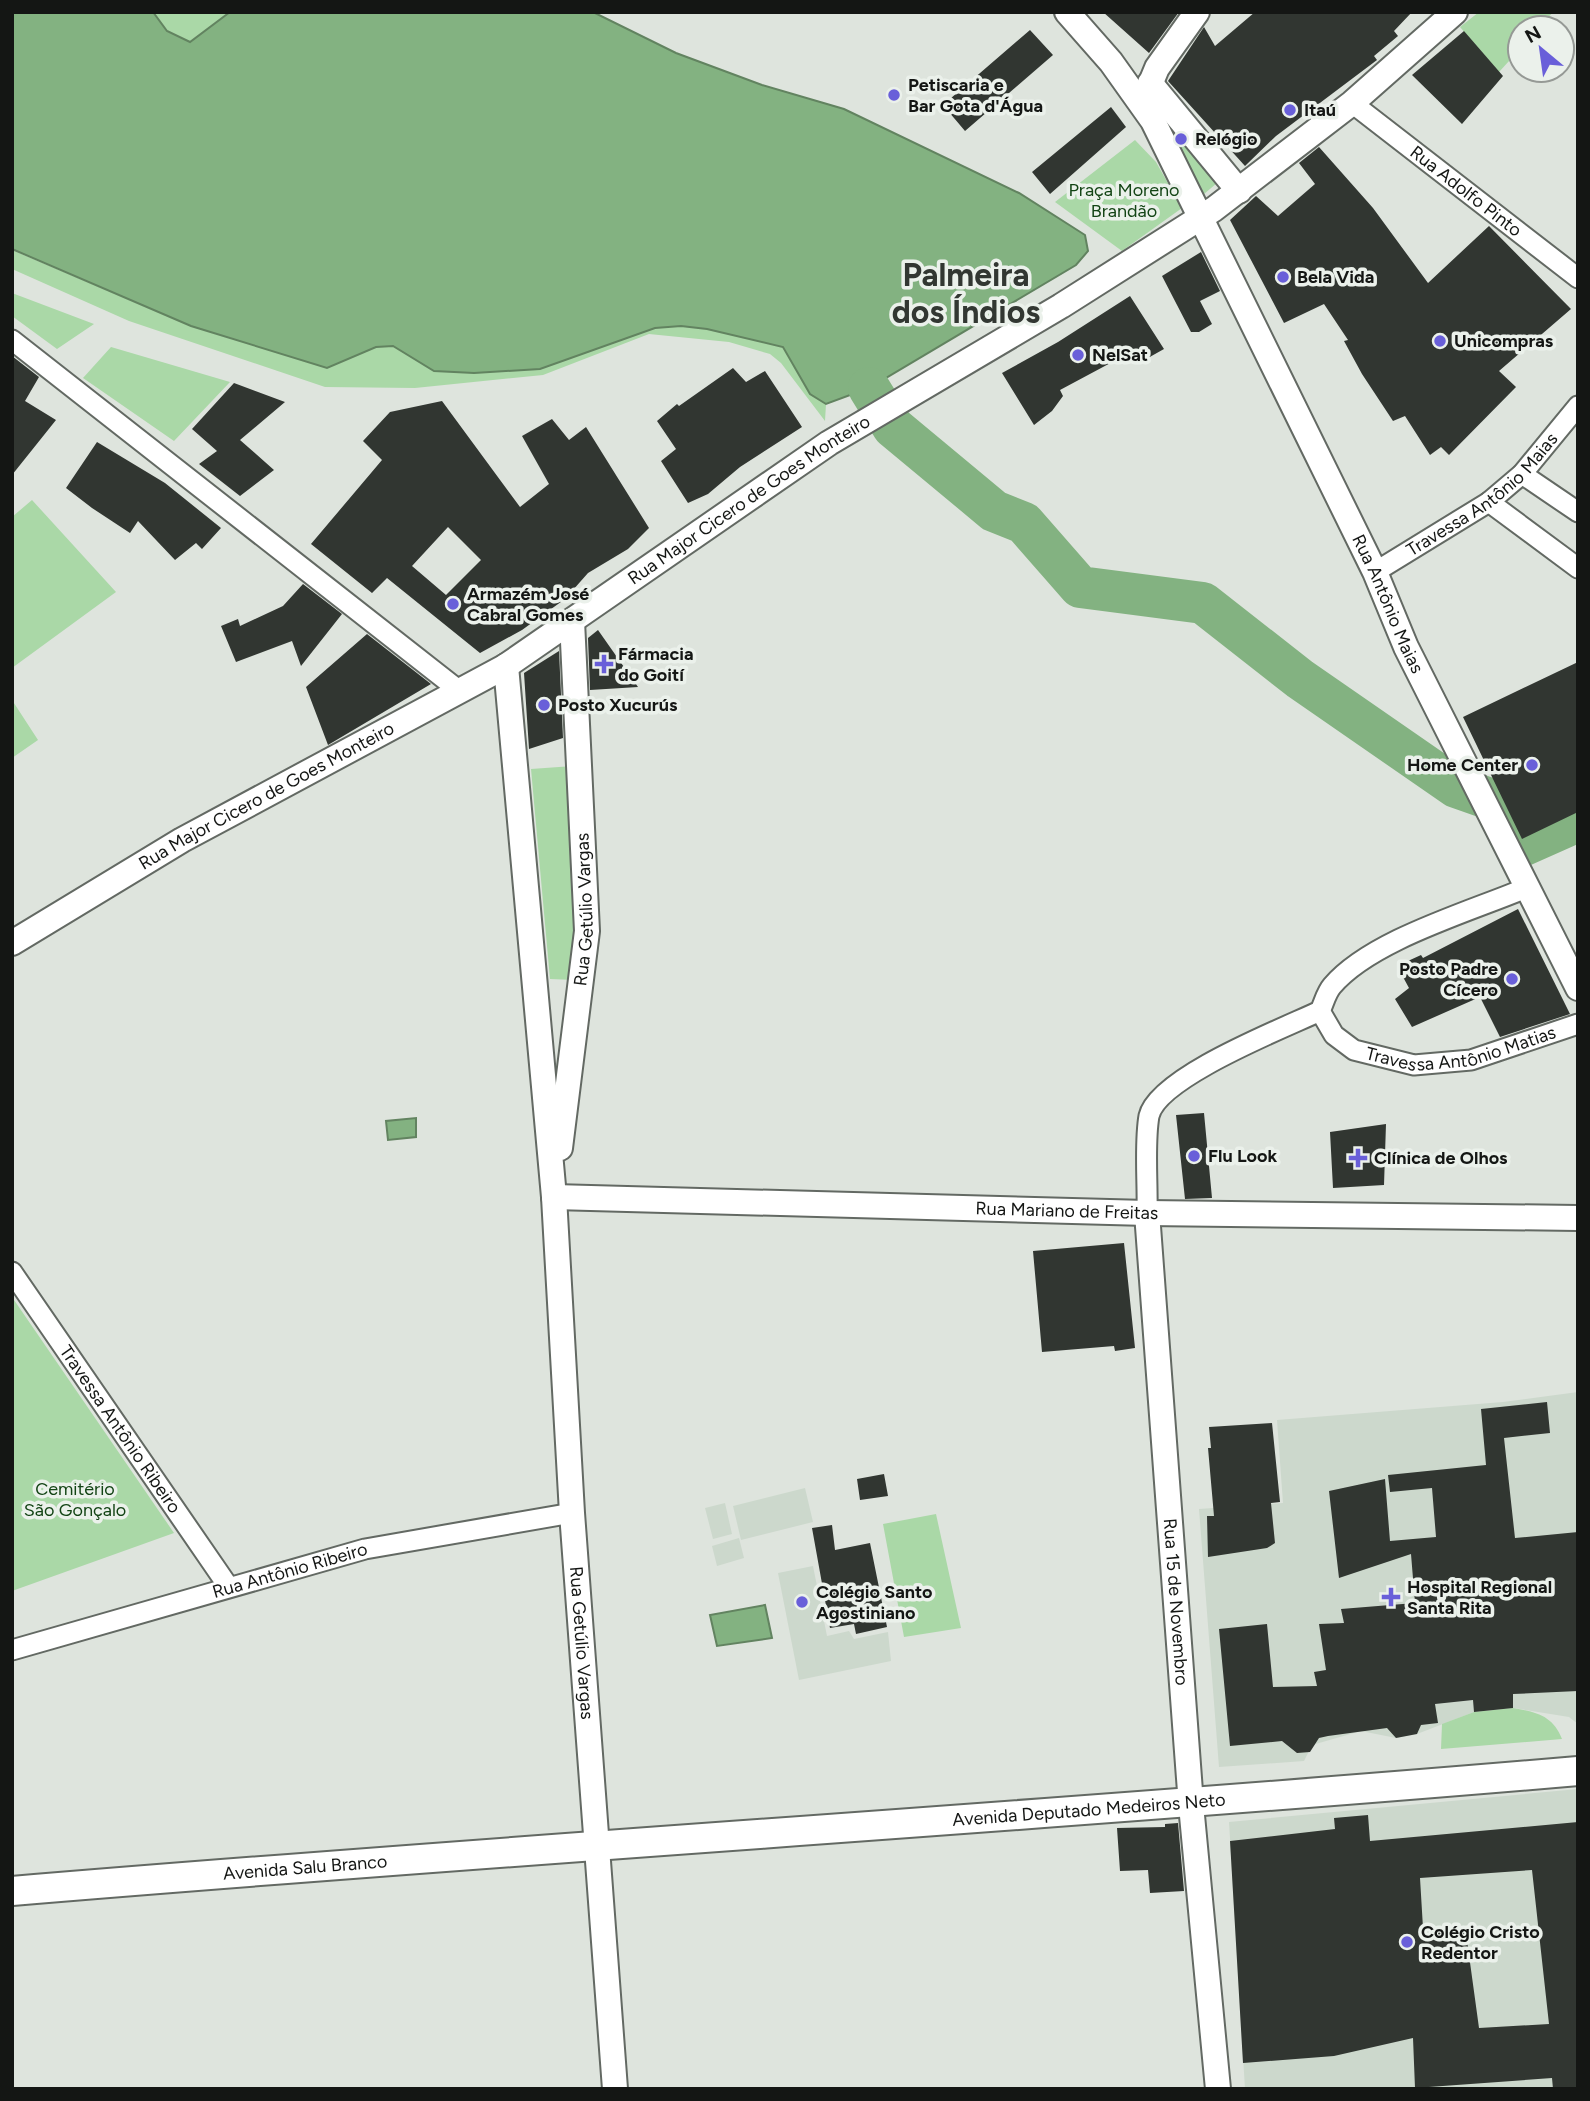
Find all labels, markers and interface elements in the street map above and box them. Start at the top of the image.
north arrow [1506,14,1576,84]
text: N [1521,21,1545,48]
place label: Petiscaria e Bar Gota d'Água [908,74,1043,117]
marker: Petiscaria e Bar Gota d'Água [886,87,902,103]
place label: Itaú [1304,99,1336,121]
marker: Itaú [1282,102,1298,118]
place label: Relógio [1195,128,1257,150]
marker: Relógio [1173,131,1189,147]
street label: Rua Adolfo Pinto [1406,141,1526,241]
park label: Praça Moreno Brandão [1068,179,1180,222]
district label: Palmeira dos Índios [892,256,1040,331]
place label: Bela Vida [1297,266,1374,288]
marker: Bela Vida [1275,269,1291,285]
place label: Unicompras [1454,330,1554,352]
marker: Unicompras [1432,333,1448,349]
place label: NelSat [1092,344,1148,366]
marker: NelSat [1070,347,1086,363]
street label: Rua Major Cicero de Goes Monteiro [624,410,874,589]
street label: Travessa Antônio Maias [1402,428,1562,561]
street label: Rua Antônio Maias [1347,531,1428,677]
place label: Armazém José Cabral Gomes [467,583,589,626]
marker: Armazém José Cabral Gomes [445,596,461,612]
place label: Fármacia do Goití [618,643,694,686]
marker: Fármacia do Goití [596,656,612,672]
place label: Posto Xucurús [558,694,678,716]
marker: Posto Xucurús [536,697,552,713]
street label: Rua Major Cicero de Goes Monteiro [135,717,398,875]
place label: Home Center [1407,754,1518,776]
marker: Home Center [1524,757,1540,773]
street label: Rua Getúlio Vargas [569,832,598,987]
place label: Posto Padre Cícero [1399,958,1498,1001]
marker: Posto Padre Cícero [1504,971,1520,987]
street label: Travessa Antônio Matias [1364,1021,1559,1076]
place label: Flu Look [1208,1145,1277,1167]
place label: Clínica de Olhos [1374,1147,1508,1169]
marker: Flu Look [1186,1148,1202,1164]
marker: Clínica de Olhos [1348,1148,1368,1168]
street label: Rua Mariano de Freitas [975,1197,1158,1224]
street label: Travessa Antônio Ribeiro [55,1341,186,1518]
park label: Cemitério São Gonçalo [24,1478,126,1521]
street label: Rua 15 de Novembro [1159,1518,1193,1686]
street label: Rua Antônio Ribeiro [210,1538,370,1603]
street label: Rua Getúlio Vargas [565,1566,598,1720]
place label: Hospital Regional Santa Rita [1407,1576,1552,1619]
place label: Colégio Santo Agostiniano [816,1581,933,1624]
marker: Hospital Regional Santa Rita [1381,1587,1401,1607]
marker: Colégio Santo Agostiniano [794,1594,810,1610]
street label: Avenida Deputado Medeiros Neto [952,1789,1226,1831]
street label: Avenida Salu Branco [222,1850,388,1885]
place label: Colégio Cristo Redentor [1421,1921,1540,1964]
marker: Colégio Cristo Redentor [1399,1934,1415,1950]

